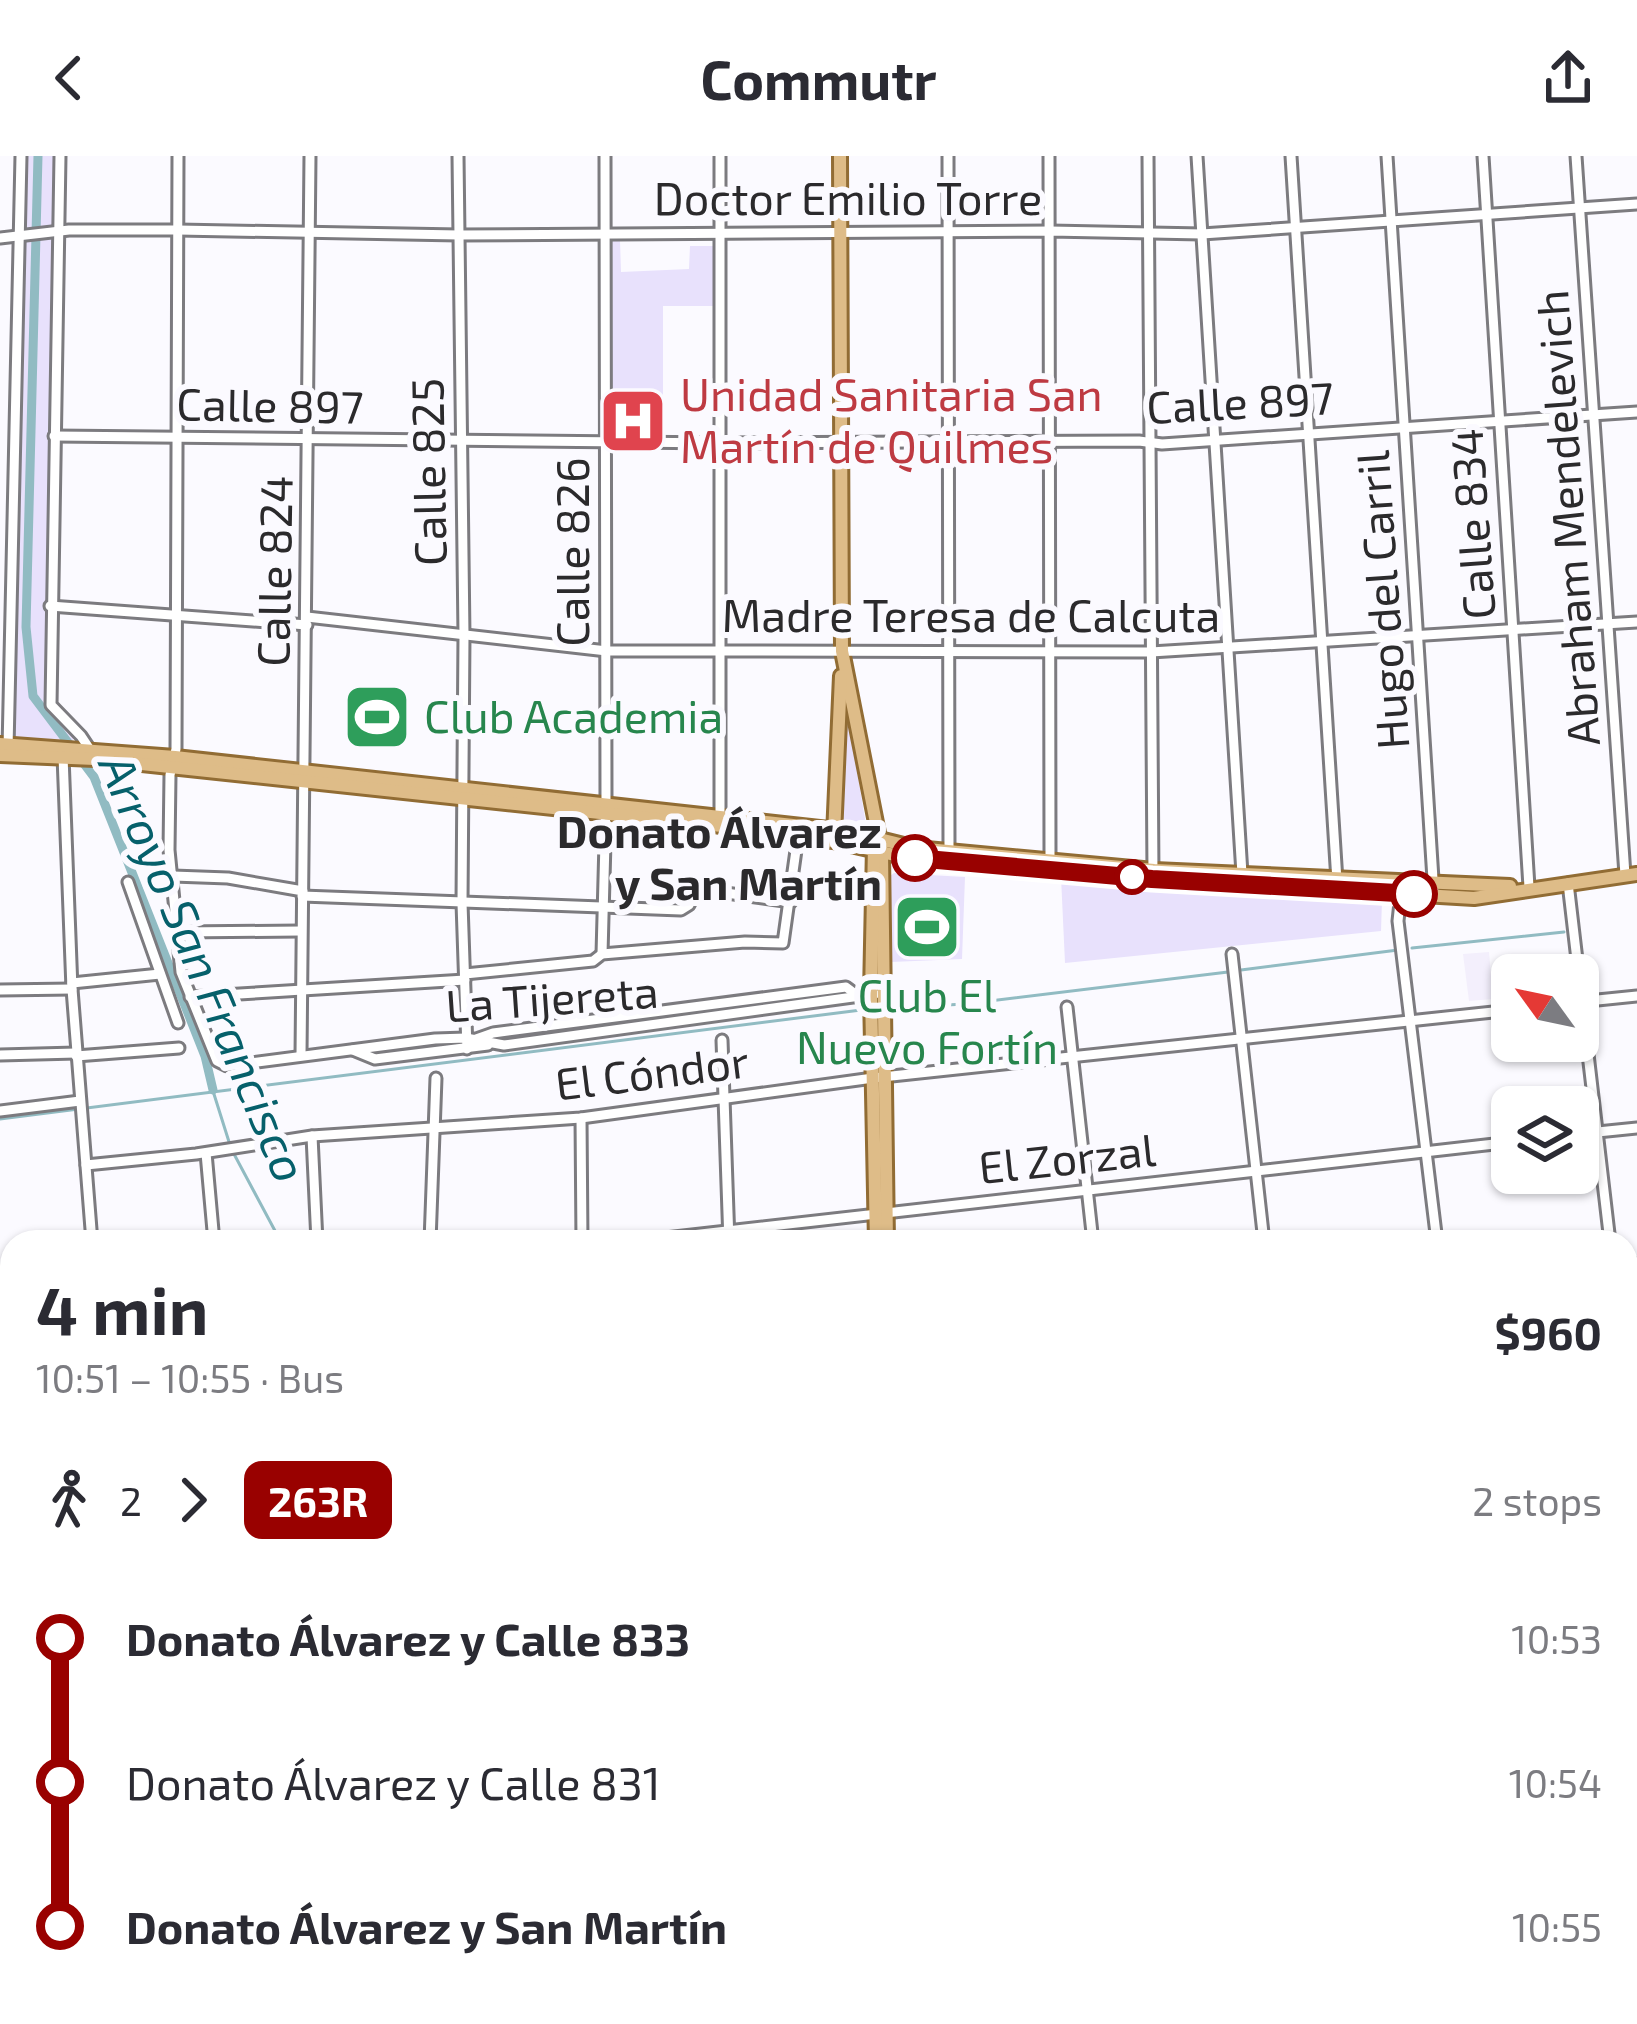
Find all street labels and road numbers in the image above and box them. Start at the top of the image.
street label: Doctor Emilio Torre [654,170,1042,224]
street label: Abraham Mendelevich [1523,288,1609,748]
street label: Calle 897 [1145,369,1335,433]
street label: Calle 897 [176,375,364,433]
street label: Calle 825 [398,378,456,566]
street label: Calle 834 [1437,427,1505,621]
street label: Hugo del Carril [1344,449,1418,751]
street label: Calle 826 [544,457,598,647]
street label: Calle 824 [244,475,302,667]
street label: Madre Teresa de Calcuta [722,587,1220,641]
street label: La Tijereta [444,963,660,1032]
street label: El Cóndor [552,1032,751,1110]
street label: El Zorzal [976,1121,1158,1193]

